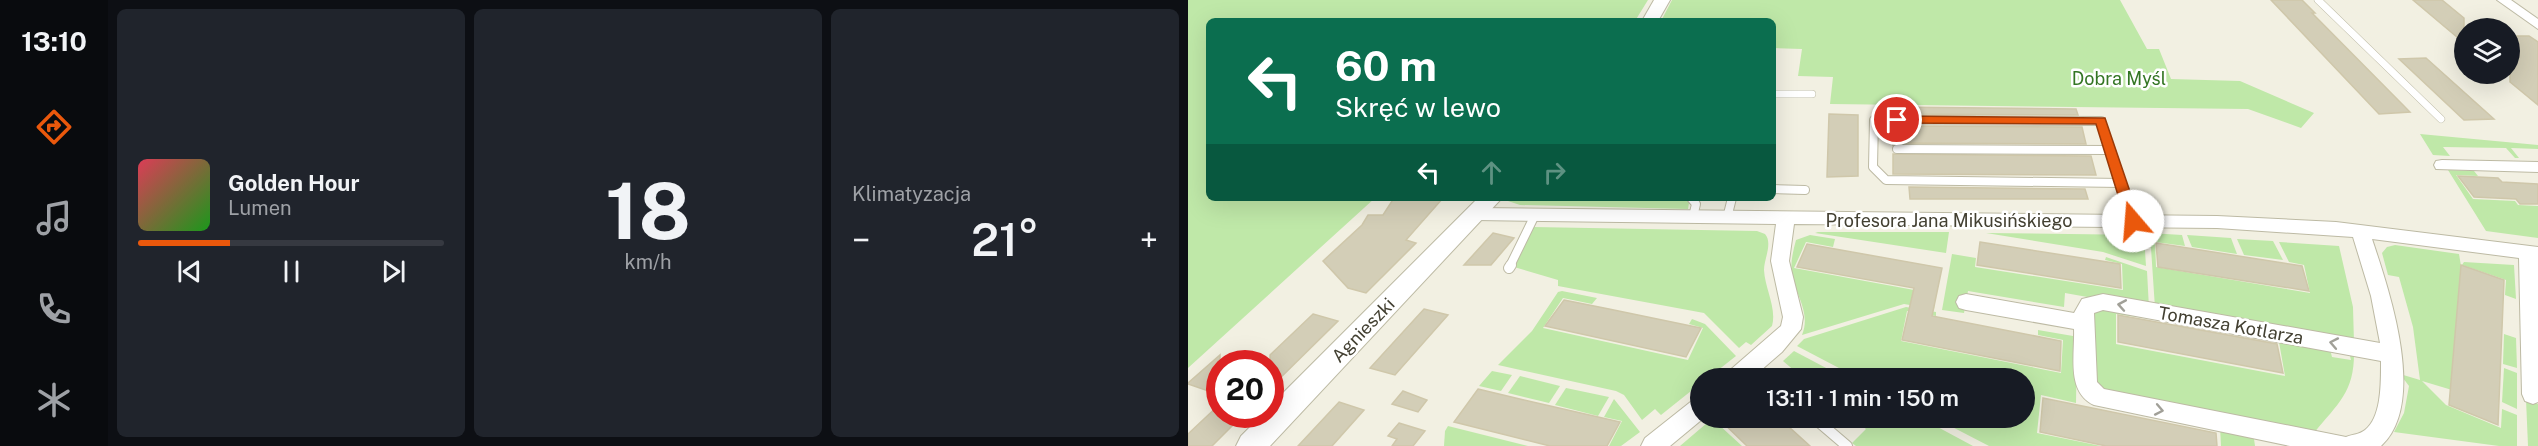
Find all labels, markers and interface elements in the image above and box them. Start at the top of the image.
map controls [2454,18,2520,84]
button: layers [2454,18,2520,84]
text: 13:10 [21,25,87,57]
text: 60 m [1335,41,1437,90]
icon: left [1236,42,1314,120]
park label: Dobra Myśl [2072,68,2166,89]
text: Skręć w lewo [1335,91,1501,123]
pin [1871,94,1922,145]
icon: arrive [1880,103,1913,136]
icon: directions [33,106,75,148]
icon: left [1412,156,1445,189]
icon: ahead [1475,156,1508,189]
icon: right [1538,156,1571,189]
text: 18 [605,165,691,257]
text: Golden Hour [228,170,359,196]
text: Klimatyzacja [852,182,971,206]
position arrow [2101,189,2165,253]
text: Lumen [228,196,292,220]
icon: music [33,197,75,239]
street label: Profesora Jana Mikusińskiego [1825,210,2073,231]
text: 21° [971,213,1039,266]
text: − [852,221,870,259]
text: + [1140,221,1158,259]
text: km/h [624,250,672,274]
icon: previous [173,255,206,288]
icon: pause [275,255,308,288]
icon: next [377,255,410,288]
icon: phone [33,288,75,330]
street label: Agnieszki [1327,294,1399,366]
one-way arrow [2117,299,2127,312]
street label: Tomasza Kotlarza [2157,302,2305,348]
one-way arrow [2330,338,2339,350]
speed limit sign: 20 [1206,350,1284,428]
icon: climate [33,379,75,421]
text: 13:11 · 1 min · 150 m [1766,385,1959,411]
one-way arrow [2154,403,2164,416]

